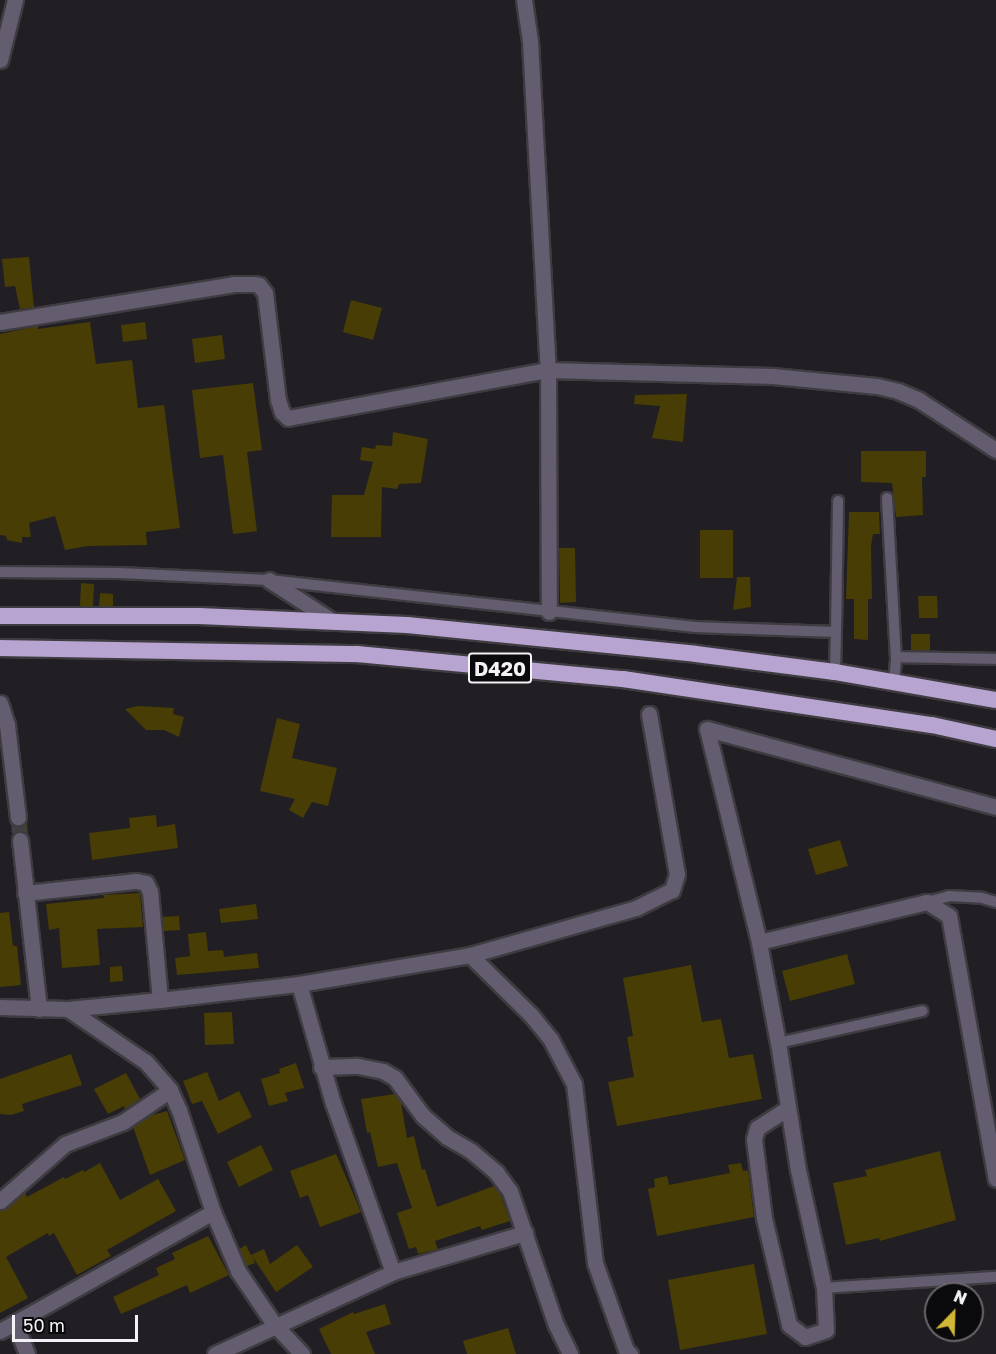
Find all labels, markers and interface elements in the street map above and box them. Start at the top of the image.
road number: D420 [467,651,533,685]
north arrow [924,1282,984,1342]
text: N [951,1286,970,1309]
scale bar [15,1303,141,1341]
text: 50 m [23,1314,65,1336]

